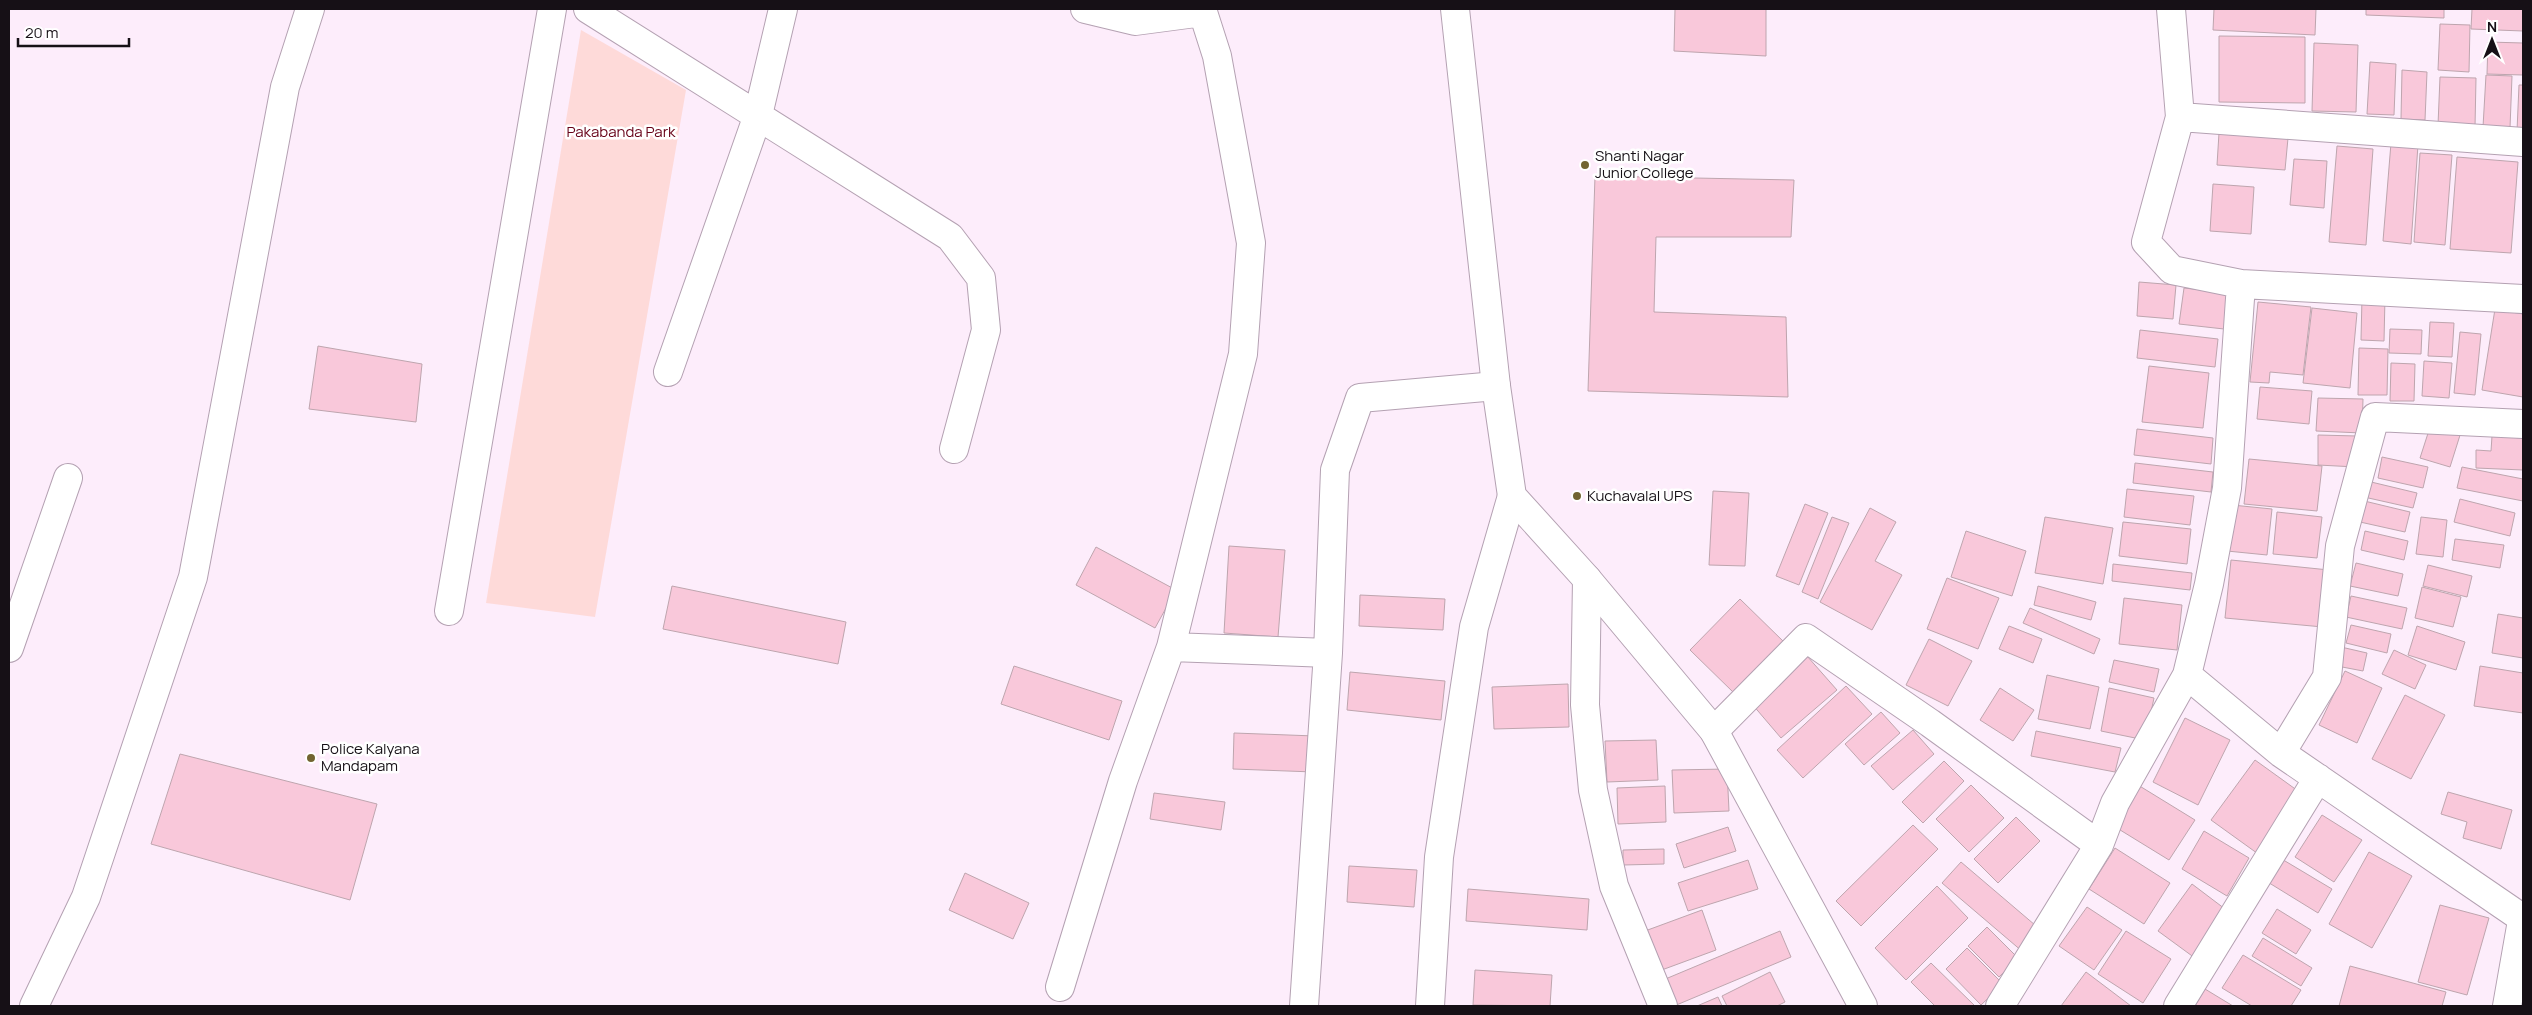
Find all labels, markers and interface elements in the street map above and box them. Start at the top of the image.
scale bar [18,15,129,47]
north arrow [2467,15,2517,65]
text: N [2487,17,2497,36]
text: 20 m [25,22,58,43]
park label: Pakabanda Park [567,121,676,142]
place label: Shanti Nagar Junior College [1595,145,1694,183]
marker: Shanti Nagar Junior College [1579,159,1591,171]
place label: Kuchavalal UPS [1587,485,1692,506]
marker: Kuchavalal UPS [1571,490,1583,502]
place label: Police Kalyana Mandapam [321,738,420,776]
marker: Police Kalyana Mandapam [305,752,317,764]

